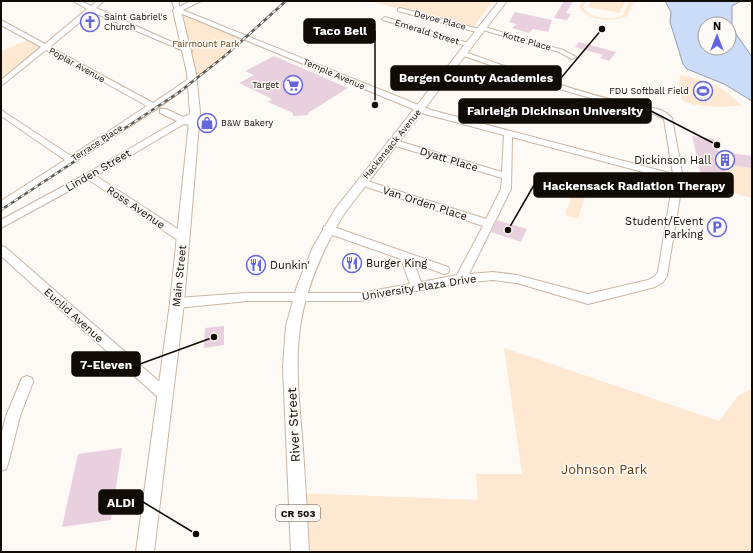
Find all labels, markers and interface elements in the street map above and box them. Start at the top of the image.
street label: Devoe Place [413,8,467,32]
church icon: Saint Gabriel's Church [79,11,101,33]
place label: Saint Gabriel's Church [104,12,168,32]
north arrow [697,16,737,56]
street label: Emerald Street [394,17,461,47]
callout: Taco Bell [304,19,375,43]
text: N [713,20,721,33]
text: Taco Bell [313,24,367,38]
street label: Kotte Place [502,29,552,53]
park label: Fairmount Park [172,39,240,49]
street label: Poplar Avenue [47,46,107,84]
street label: Temple Avenue [302,56,366,92]
callout: Bergen County Academies [391,66,561,90]
text: Bergen County Academies [399,71,554,85]
supermarket icon: Target [282,74,304,96]
place label: Target [252,80,279,90]
sports icon: FDU Softball Field [692,80,714,102]
place label: FDU Softball Field [609,86,689,96]
callout: Fairleigh Dickinson University [459,99,651,123]
text: Fairleigh Dickinson University [467,104,643,118]
street label: Hackensack Avenue [361,107,423,181]
shop icon: B&W Bakery [196,112,218,134]
place label: B&W Bakery [221,118,274,128]
street label: Terrace Place [70,123,124,163]
street label: Dyatt Place [418,144,480,175]
street label: Linden Street [63,146,134,194]
building icon: Dickinson Hall [714,149,736,171]
place label: Dickinson Hall [634,154,712,167]
callout: Hackensack Radiation Therapy [534,173,733,197]
text: Hackensack Radiation Therapy [543,179,726,193]
street label: Ross Avenue [104,183,167,232]
street label: Van Orden Place [381,184,469,223]
place label: Student/Event Parking [625,215,703,241]
parking icon: Student/Event Parking [706,216,728,238]
street label: Main Street [170,244,189,308]
restaurant icon: Burger King [341,252,363,274]
restaurant icon: Dunkin' [245,254,267,276]
place label: Burger King [366,257,427,270]
place label: Dunkin' [270,259,310,272]
street label: University Plaza Drive [361,272,477,303]
street label: Euclid Avenue [41,285,106,345]
callout: 7-Eleven [72,352,140,376]
text: 7-Eleven [80,358,132,372]
street label: River Street [284,387,303,463]
park label: Johnson Park [561,462,648,477]
callout: ALDI [99,490,143,514]
text: ALDI [107,496,135,510]
road number: CR 503 [276,505,320,521]

